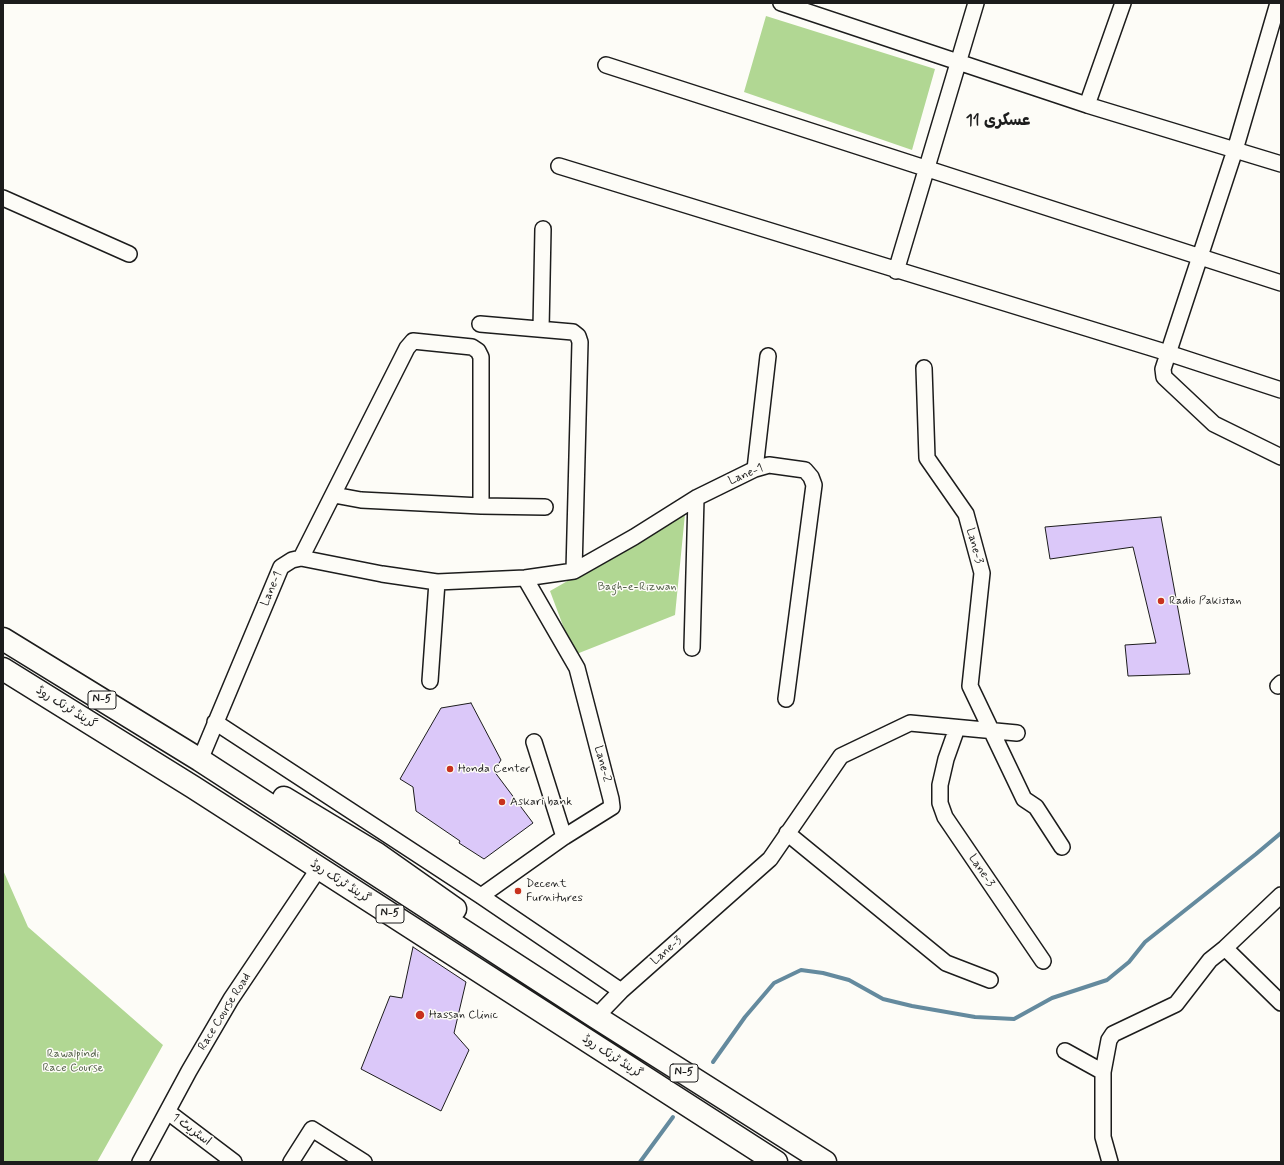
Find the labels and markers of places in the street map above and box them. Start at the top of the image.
place label: Radio Pakistan [1169,594,1242,608]
marker: Radio Pakistan [1156,596,1166,606]
place label: Honda Center [458,762,530,776]
marker: Honda Center [445,764,455,774]
place label: Askari bank [510,795,572,809]
marker: Askari bank [497,797,507,807]
place label: Decent Furnitures [526,877,583,905]
marker: Decent Furnitures [513,886,523,896]
place label: Hassan Clinic [429,1008,498,1022]
marker: Hassan Clinic [414,1009,426,1021]

